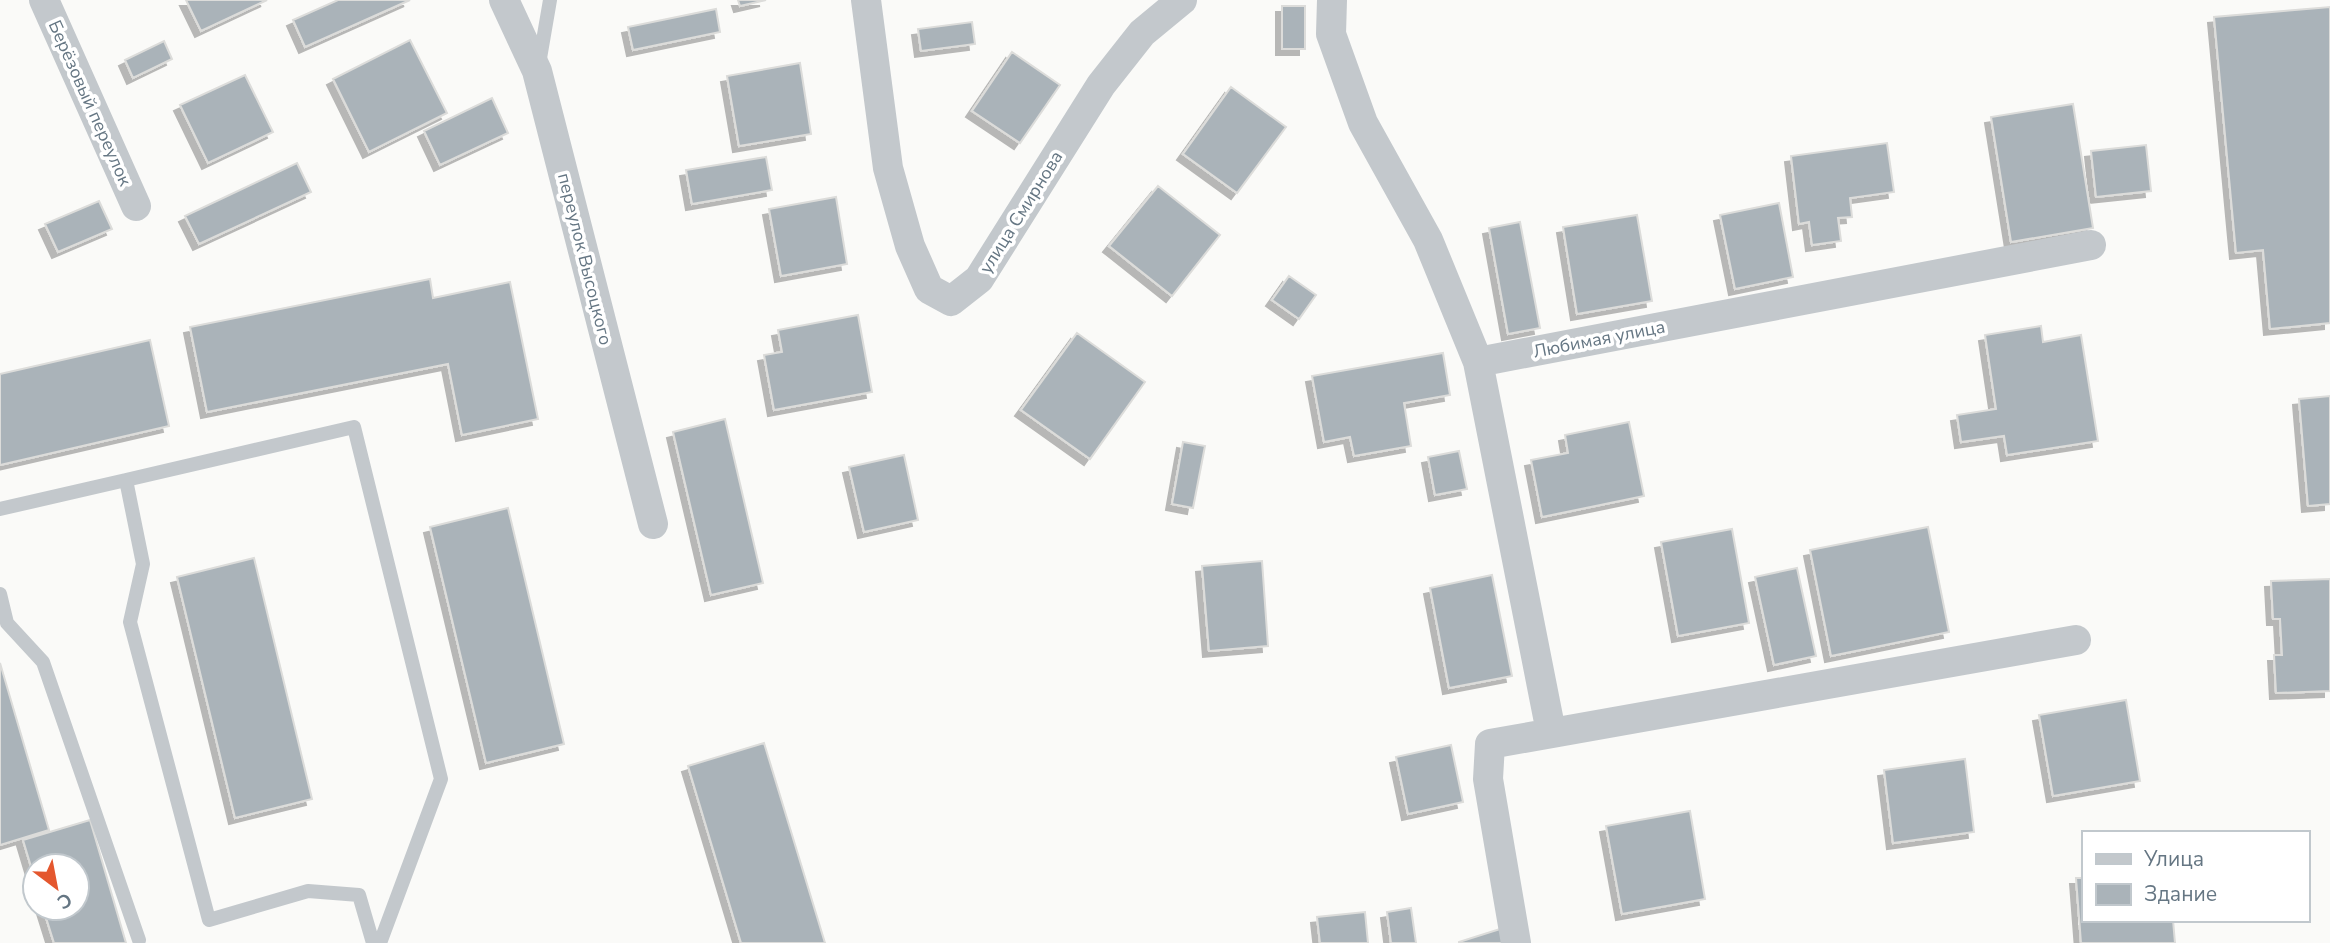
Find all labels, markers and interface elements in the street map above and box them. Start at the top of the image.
street label: Берёзовый переулок [43,16,138,190]
street label: улица Смирнова [974,146,1068,278]
street label: переулок Высоцкого [552,170,618,348]
street label: Любимая улица [1531,314,1667,364]
legend [2082,831,2309,922]
text: Улица [2143,845,2204,873]
north arrow [21,852,91,922]
text: Здание [2144,880,2217,908]
text: С [52,886,77,915]

